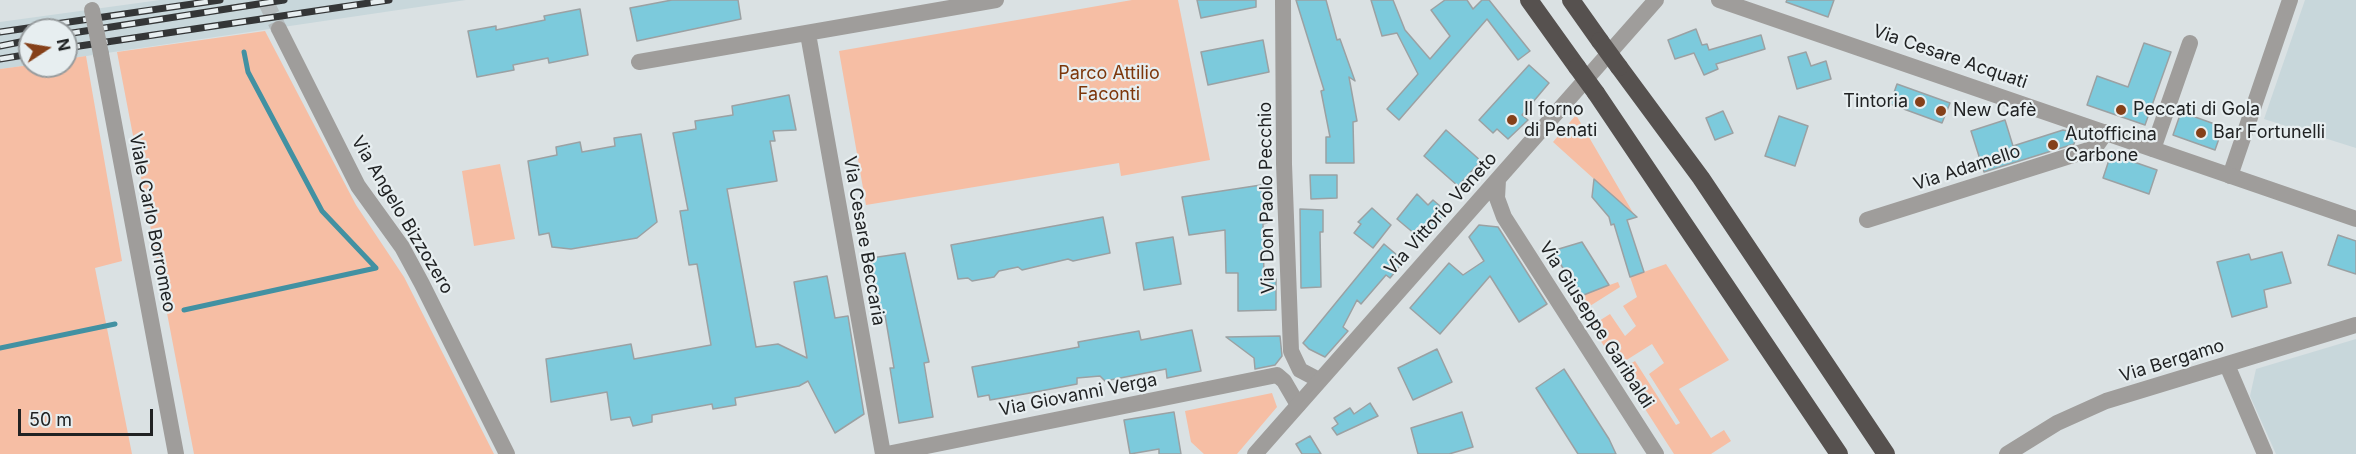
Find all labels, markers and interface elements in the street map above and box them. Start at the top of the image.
north arrow [18,18,78,78]
street label: Via Cesare Acquati [1870,20,2030,94]
text: N [53,37,75,53]
park label: Parco Attilio Faconti [1058,63,1160,106]
place label: Tintoria [1843,91,1908,113]
marker: Tintoria [1913,95,1927,109]
place label: Il forno di Penati [1524,99,1597,142]
place label: Peccati di Gola [2133,99,2260,121]
place label: New Cafè [1953,100,2036,122]
street label: Via Don Paolo Pecchio [1255,102,1279,294]
marker: Peccati di Gola [2114,103,2128,117]
marker: New Cafè [1934,104,1948,118]
marker: Il forno di Penati [1505,113,1519,127]
place label: Bar Fortunelli [2213,122,2325,144]
place label: Autofficina Carbone [2065,124,2157,166]
marker: Bar Fortunelli [2194,126,2208,140]
street label: Viale Carlo Borromeo [124,132,180,314]
street label: Via Angelo Bizzozero [346,132,458,298]
marker: Autofficina Carbone [2046,138,2060,152]
street label: Via Adamello [1911,141,2023,195]
street label: Via Vittorio Veneto [1380,148,1502,280]
street label: Via Cesare Beccaria [838,154,890,328]
street label: Via Giuseppe Garibaldi [1534,238,1658,412]
street label: Via Bergamo [2117,335,2227,387]
street label: Via Giovanni Verga [997,369,1159,421]
scale bar [21,397,156,435]
text: 50 m [29,409,72,430]

